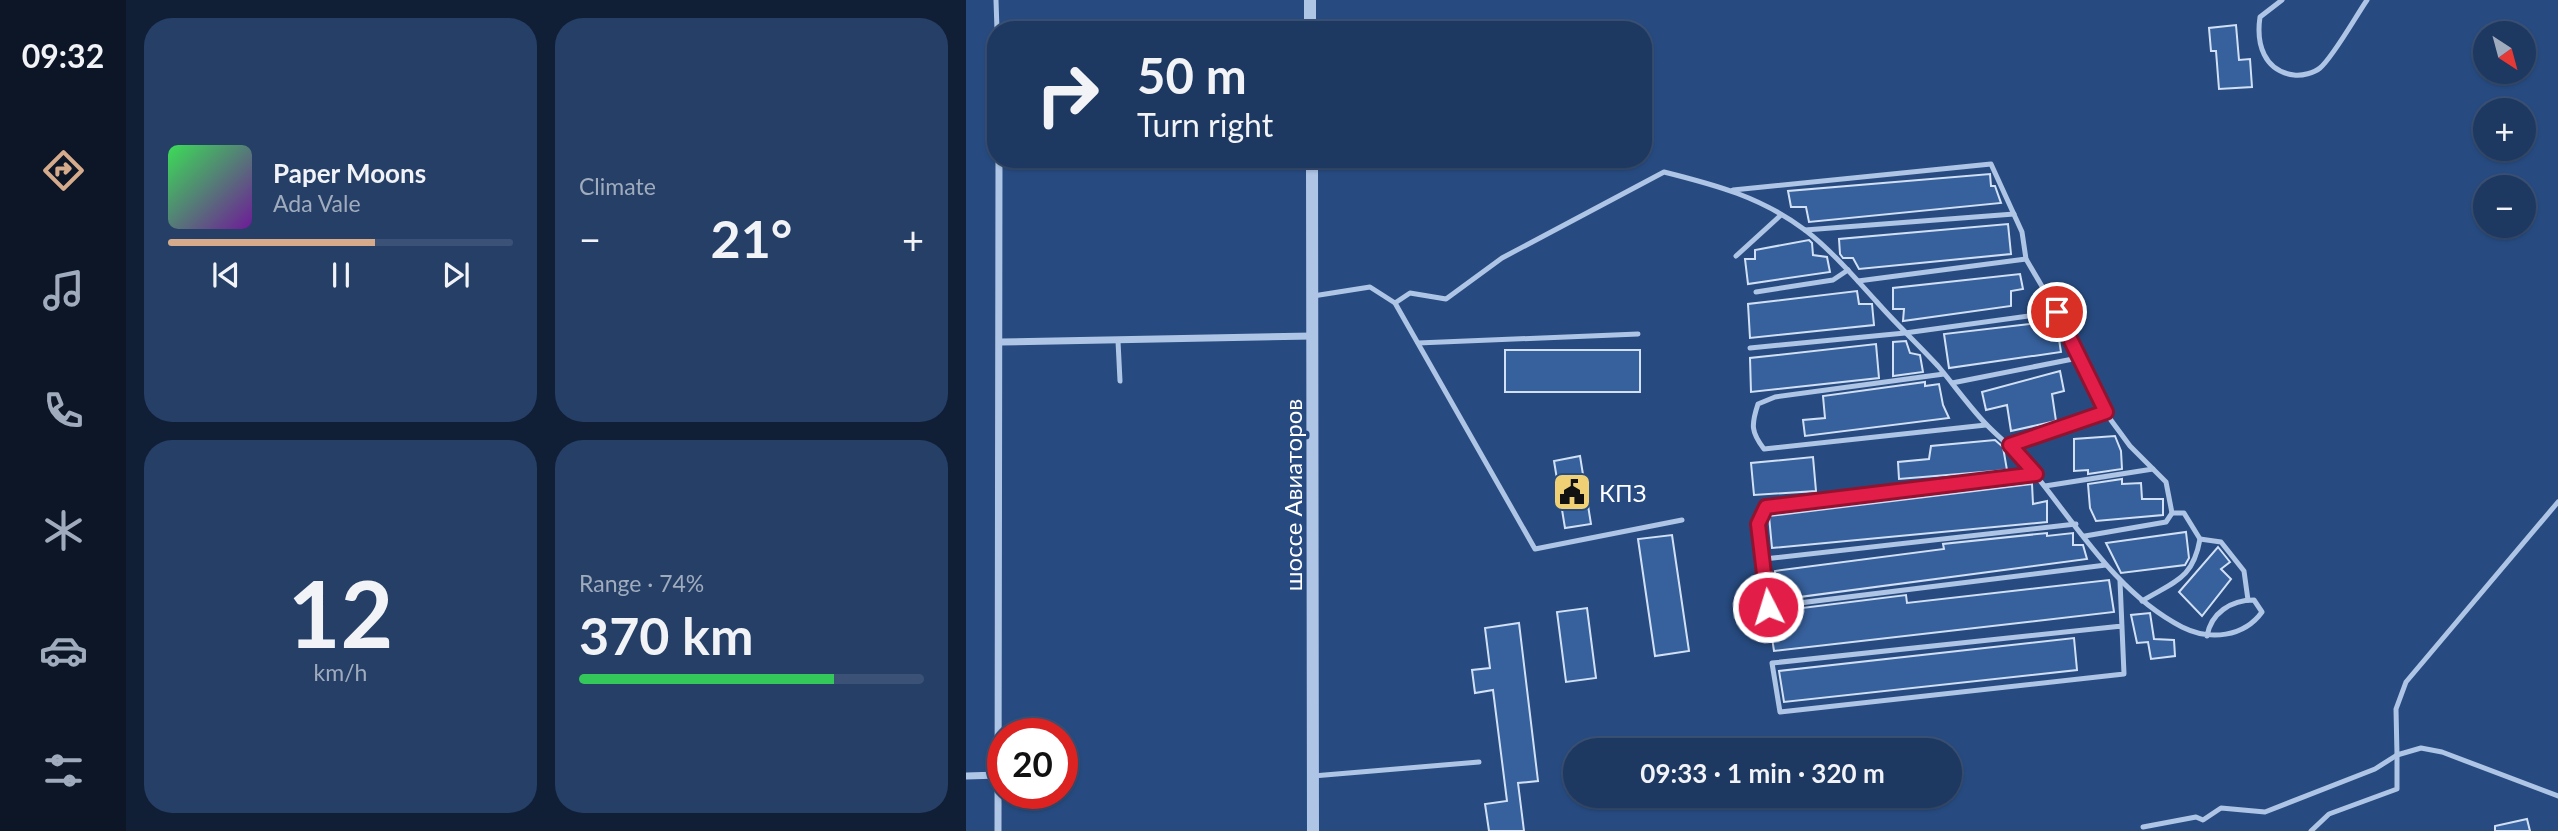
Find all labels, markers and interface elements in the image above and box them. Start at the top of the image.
north arrow [2473,21,2536,84]
map controls [2473,21,2536,238]
text: 09:32 [22,36,104,75]
text: 50 m [1137,46,1247,104]
icon: right [1022,49,1113,140]
button: + [2473,98,2536,161]
text: Turn right [1137,105,1273,144]
icon: directions [39,146,88,195]
text: Paper Moons [273,157,426,189]
text: Climate [579,172,656,200]
button: − [2473,175,2536,238]
text: Ada Vale [273,189,361,217]
text: 21° [711,207,792,269]
text: − [579,216,601,262]
text: + [902,216,924,262]
icon: previous [207,256,245,294]
icon: pause [322,256,360,294]
icon: next [437,256,475,294]
icon: music [39,266,88,315]
pin [2027,282,2087,342]
icon: arrive [2038,293,2076,331]
icon: phone [39,386,88,435]
street label: шоссе Авиаторов [1278,399,1307,591]
public building icon: КПЗ [1551,471,1593,513]
place label: КПЗ [1599,478,1647,507]
icon: climate [39,506,88,555]
text: 12 [288,558,393,667]
text: Range · 74% [579,569,704,597]
position arrow [1731,570,1805,644]
text: 370 km [579,604,753,666]
icon: car [39,626,88,675]
text: km/h [314,658,367,686]
speed limit sign: 20 [987,718,1078,809]
icon: filters [39,746,88,795]
text: 09:33 · 1 min · 320 m [1640,757,1885,789]

